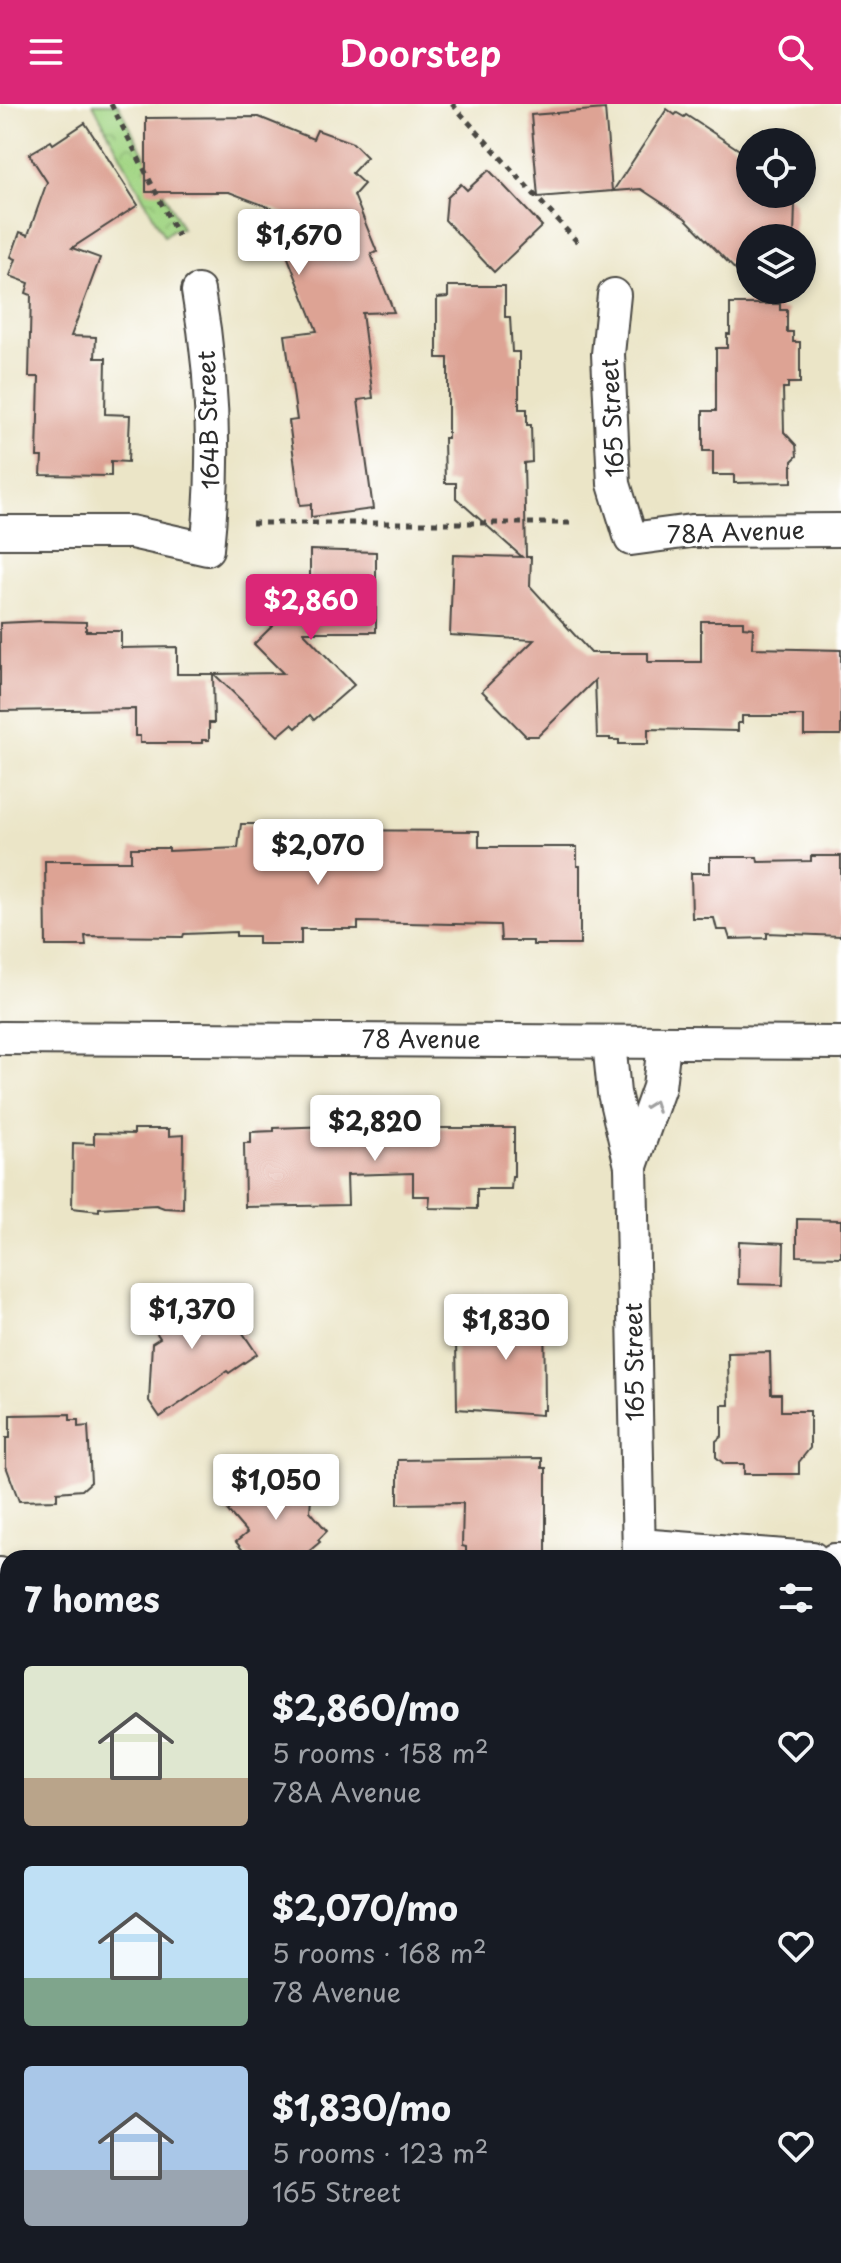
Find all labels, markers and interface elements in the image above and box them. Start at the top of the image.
text: Doorstep [339,25,502,79]
icon: menu [24,30,68,74]
icon: search [773,30,817,74]
map controls [736,128,816,304]
button: locate [736,128,816,208]
pin: $1,670 [234,209,364,277]
text: $1,670 [256,215,342,254]
button: layers [736,224,816,304]
street label: 164B Street [187,350,227,490]
street label: 165 Street [590,358,632,478]
street label: 78A Avenue [666,511,805,551]
pin: $2,860 [246,574,376,642]
text: $2,860 [264,580,358,619]
pin: $2,070 [253,819,383,887]
text: $2,070 [271,825,365,864]
street label: 78 Avenue [362,1020,481,1056]
pin: $2,820 [310,1095,440,1163]
one-way arrow [643,1099,660,1113]
text: $2,820 [328,1101,422,1140]
pin: $1,370 [127,1283,257,1351]
text: $1,370 [149,1289,235,1328]
pin: $1,830 [441,1294,571,1362]
text: $1,830 [462,1300,550,1339]
street label: 165 Street [614,1302,652,1422]
pin: $1,050 [211,1454,341,1522]
text: $1,050 [231,1460,321,1499]
text: 7 homes [24,1572,160,1624]
icon: filters [774,1576,818,1620]
text: $2,860/mo [272,1681,460,1733]
icon: home [88,1698,184,1794]
icon: heart [774,1724,818,1768]
text: 5 rooms · 158 m² [272,1733,489,1772]
text: 78A Avenue [272,1772,421,1811]
text: $2,070/mo [272,1881,458,1933]
icon: home [88,1898,184,1994]
icon: heart [774,1924,818,1968]
text: 5 rooms · 168 m² [272,1933,487,1972]
text: 78 Avenue [272,1972,401,2011]
text: $1,830/mo [272,2081,451,2133]
icon: home [88,2098,184,2194]
icon: heart [774,2124,818,2168]
text: 5 rooms · 123 m² [272,2133,488,2172]
text: 165 Street [272,2172,401,2211]

